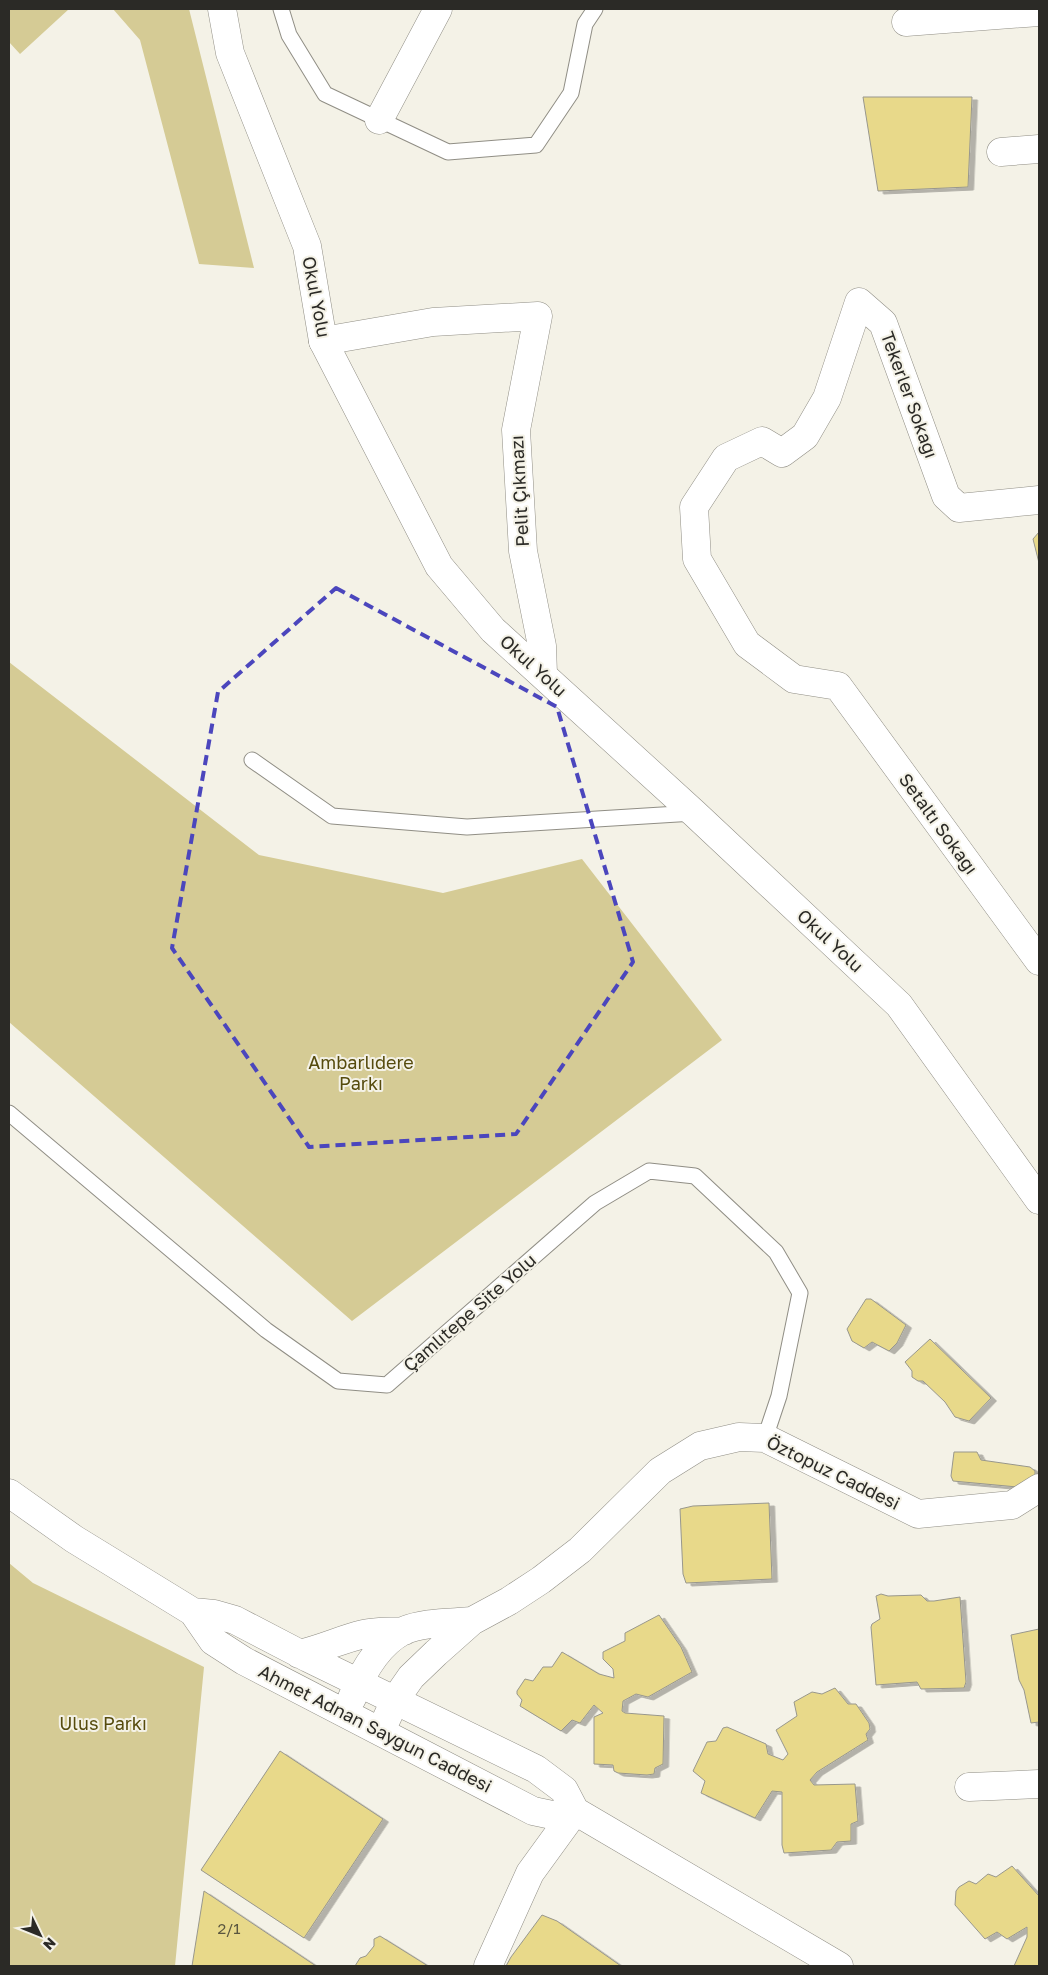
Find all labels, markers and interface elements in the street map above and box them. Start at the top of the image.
street label: Okul Yolu [298,254,336,339]
street label: Tekerler Sokağı [877,328,943,461]
street label: Pelit Çıkmazı [505,435,533,547]
street label: Okul Yolu [496,630,572,701]
street label: Setaltı Sokağı [895,769,983,878]
street label: Okul Yolu [793,904,868,976]
park label: Ambarlıdere Parkı [308,1051,414,1094]
street label: Çamlıtepe Site Yolu [399,1249,540,1376]
street label: Öztopuz Caddesi [763,1430,904,1514]
street label: Ahmet Adnan Saygun Caddesi [255,1660,496,1797]
park label: Ulus Parkı [59,1712,147,1734]
north arrow [15,1910,65,1960]
house number: 2/1 [217,1919,241,1937]
text: N [40,1935,60,1954]

